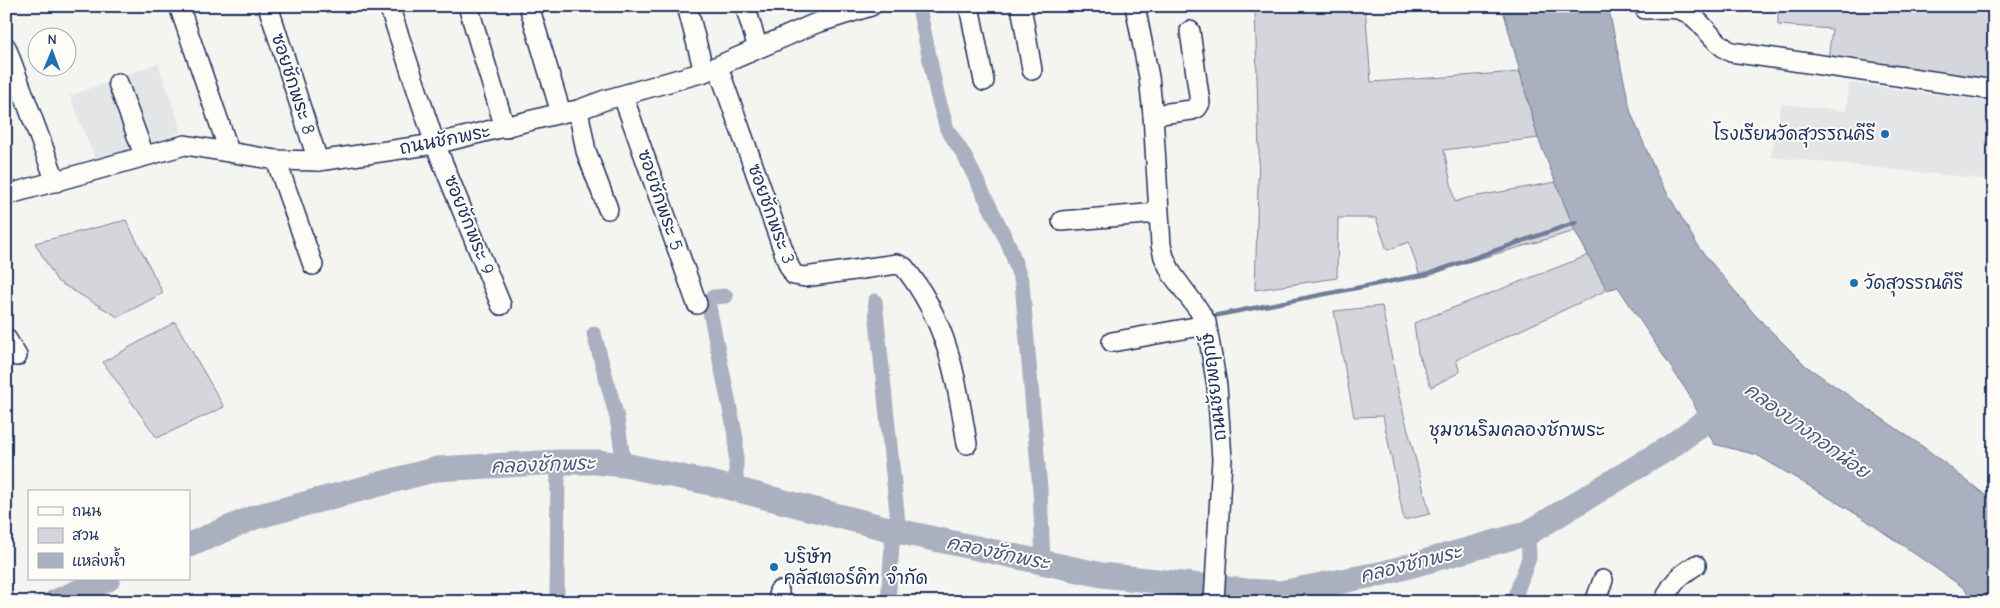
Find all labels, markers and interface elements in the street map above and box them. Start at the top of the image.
north arrow [28,28,78,78]
text: N [48,31,57,48]
street label: ซอยชักพระ 8 [267,31,320,137]
street label: ถนนชักพระ [398,120,492,159]
place label: โรงเรียนวัดสุวรรณคีรี [1713,121,1875,148]
marker: โรงเรียนวัดสุวรรณคีรี [1879,128,1891,140]
street label: ซอยชักพระ 5 [633,146,688,253]
street label: ซอยชักพระ 3 [743,161,800,267]
street label: ซอยชักพระ 9 [440,172,499,278]
place label: วัดสุวรรณคีรี [1864,271,1963,297]
marker: วัดสุวรรณคีรี [1848,277,1860,289]
street label: ถนนชัยพฤกษ์ [1194,331,1232,443]
water label: คลองบางกอกน้อย [1741,377,1876,484]
district label: ชุมชนริมคลองชักพระ [1429,419,1605,444]
water label: คลองชักพระ [491,452,597,478]
legend [28,490,190,580]
text: ถนน [72,502,101,520]
text: สวน [72,526,99,544]
water label: คลองชักพระ [945,531,1053,575]
water label: คลองชักพระ [1358,540,1466,587]
place label: บริษัท คลัสเตอร์คิท จำกัด [784,546,928,589]
text: แหล่งน้ำ [72,547,126,570]
marker: บริษัท คลัสเตอร์คิท จำกัด [768,561,780,573]

